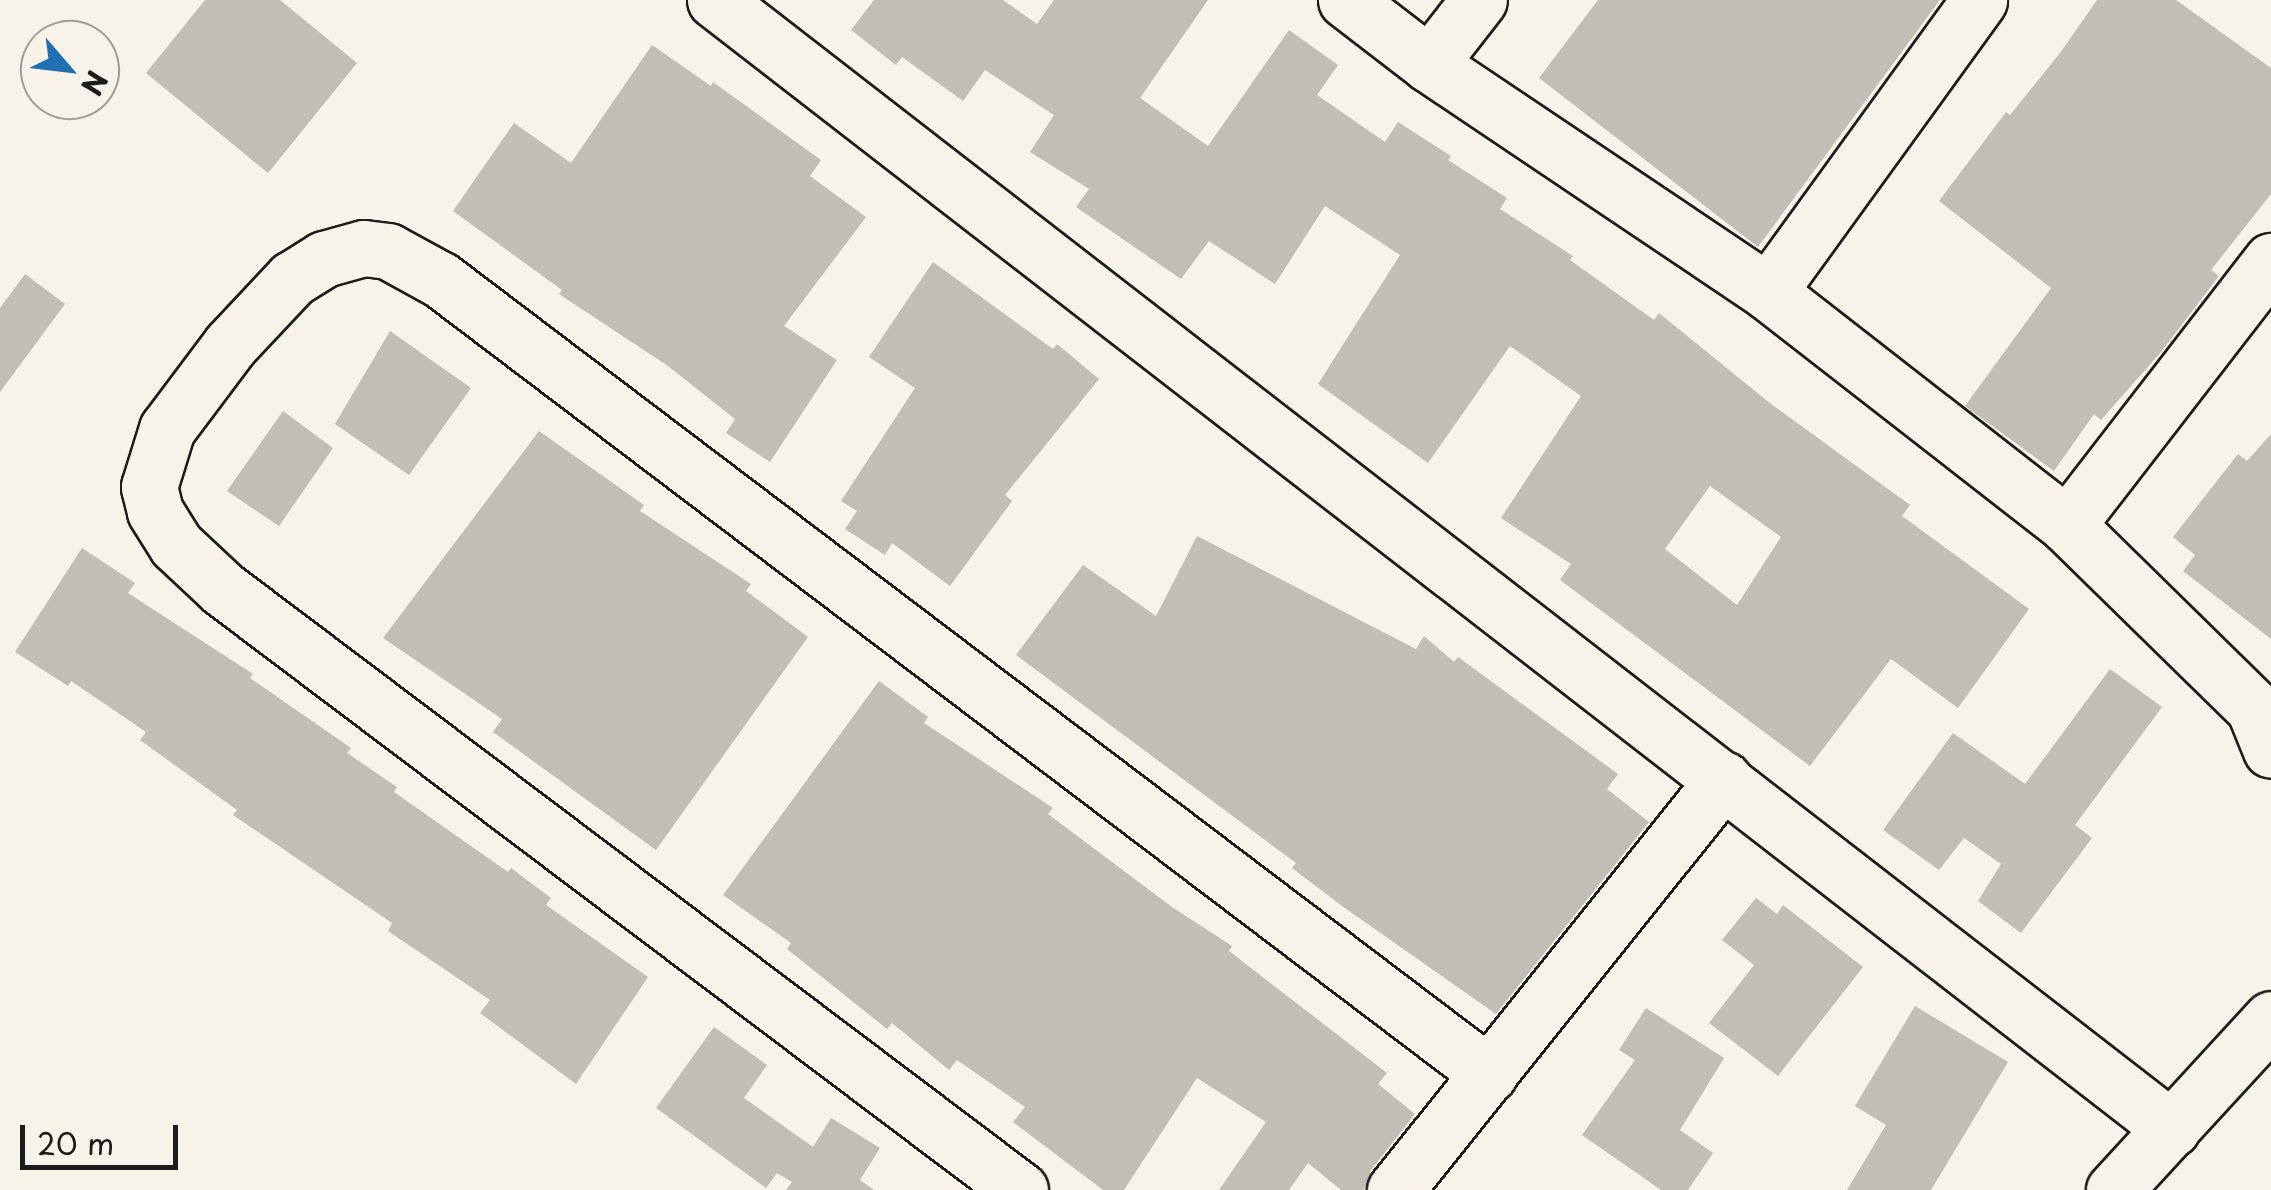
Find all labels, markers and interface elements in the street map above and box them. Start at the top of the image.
north arrow [20,20,120,120]
text: N [71,63,119,103]
scale bar [25,1105,182,1167]
text: 20 m [37,1120,114,1165]

